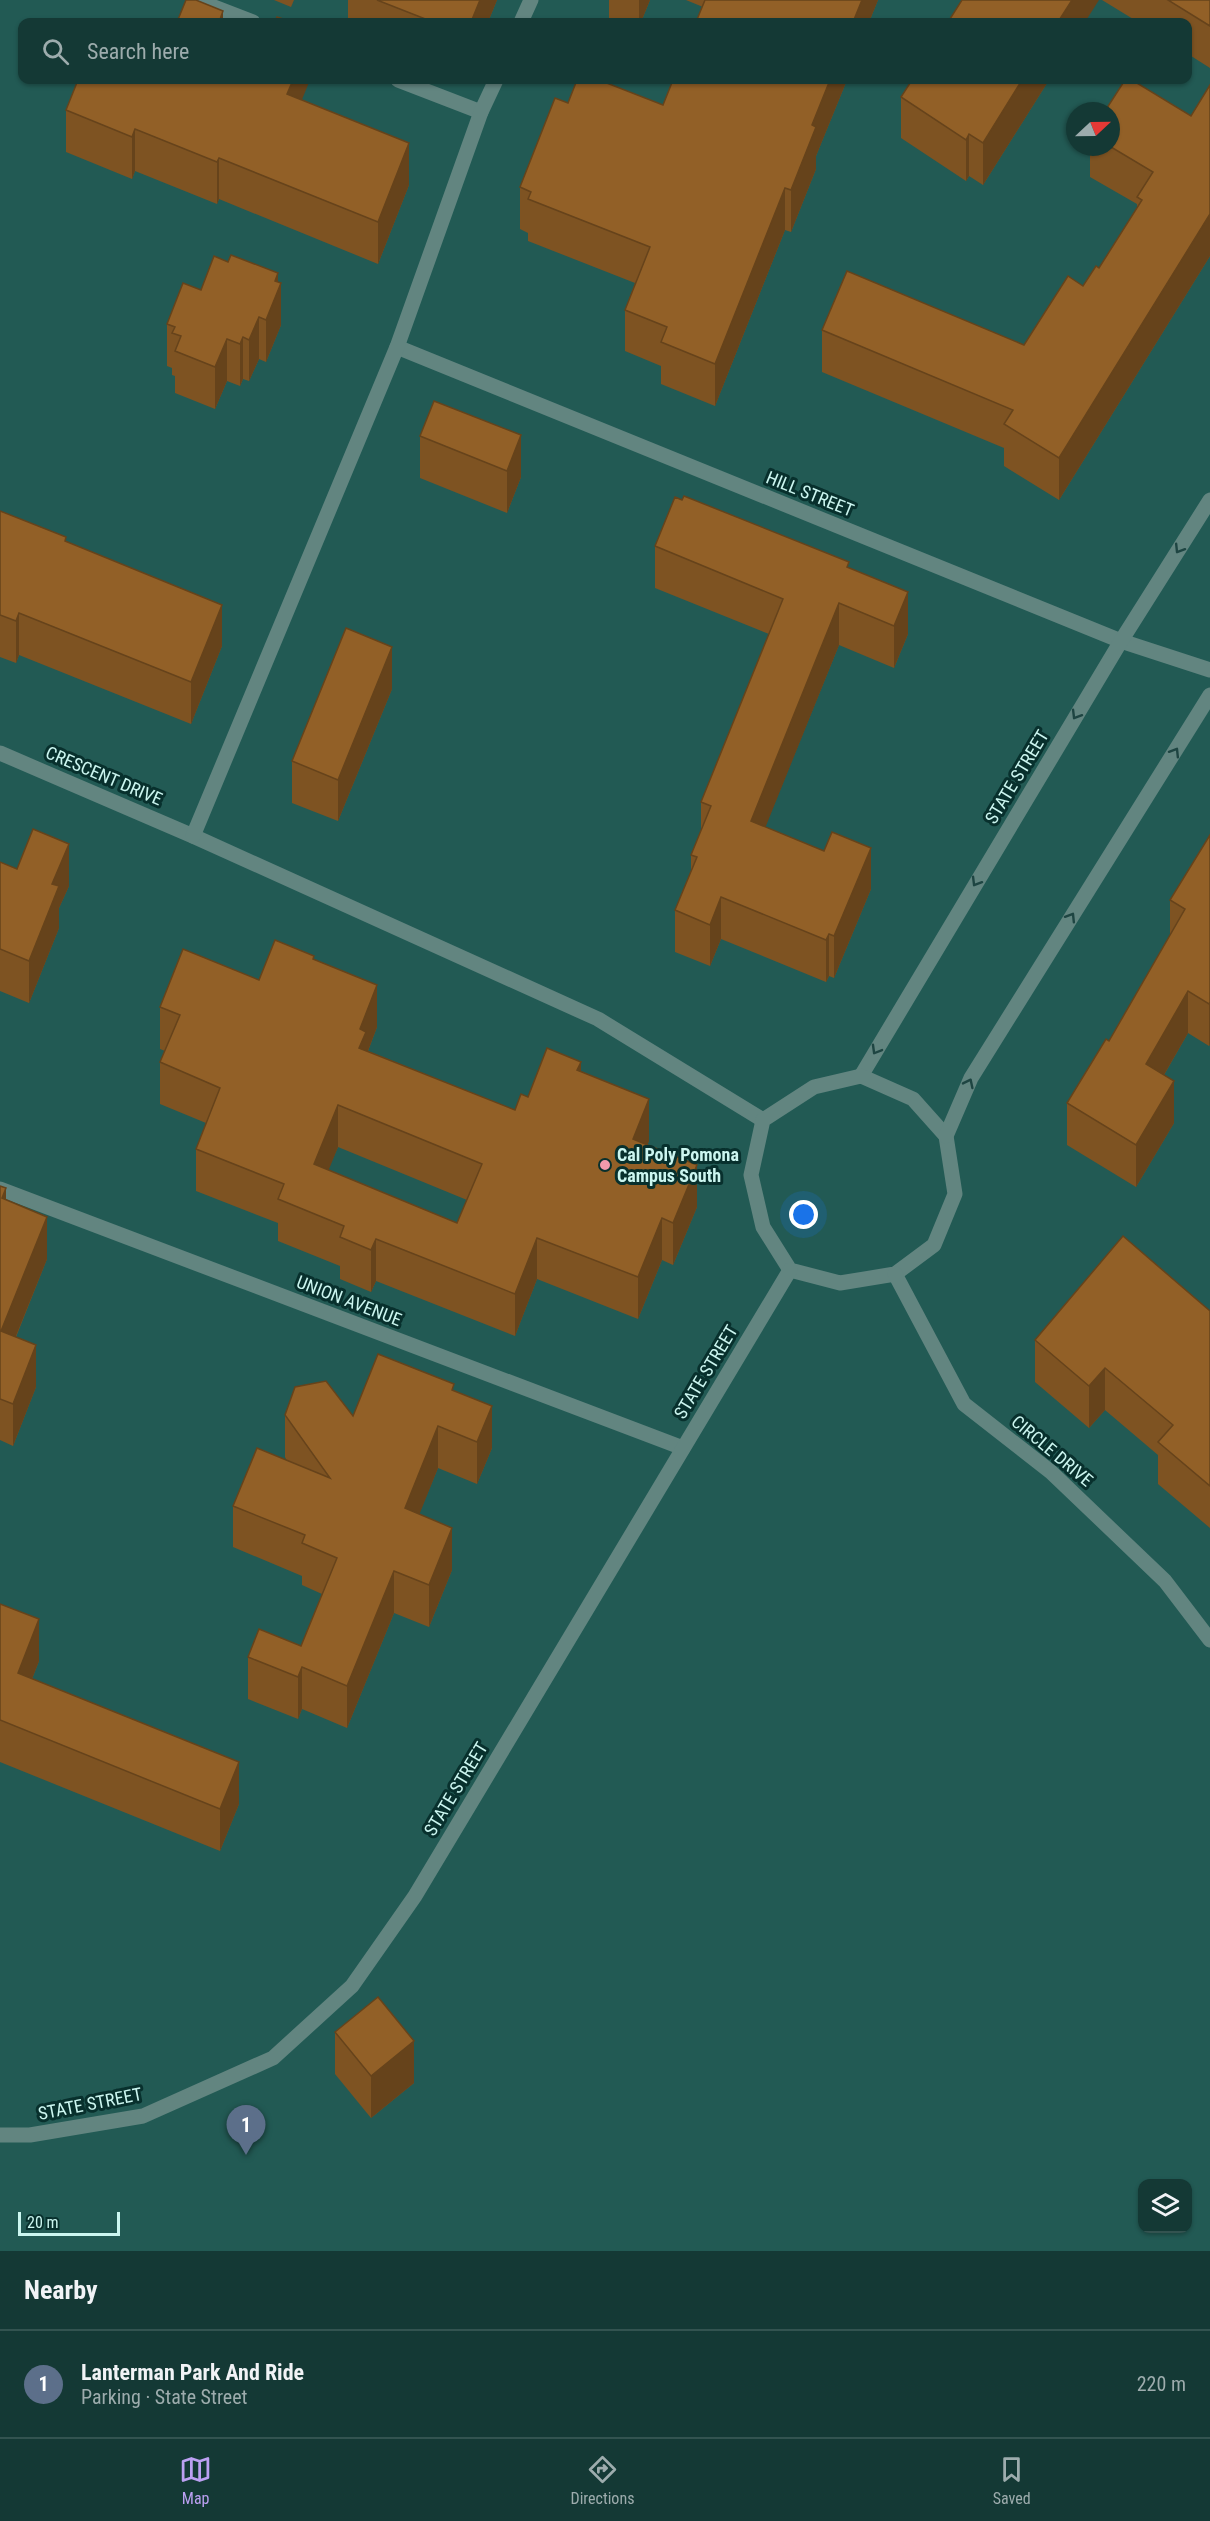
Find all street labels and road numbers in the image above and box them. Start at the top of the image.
street label: HILL STREET [763,466,857,521]
street label: STATE STREET [980,726,1053,827]
street label: CRESCENT DRIVE [43,742,166,810]
street label: UNION AVENUE [294,1271,405,1330]
street label: STATE STREET [669,1321,742,1422]
street label: CIRCLE DRIVE [1007,1411,1097,1491]
street label: STATE STREET [419,1738,492,1839]
street label: STATE STREET [36,2083,144,2124]

